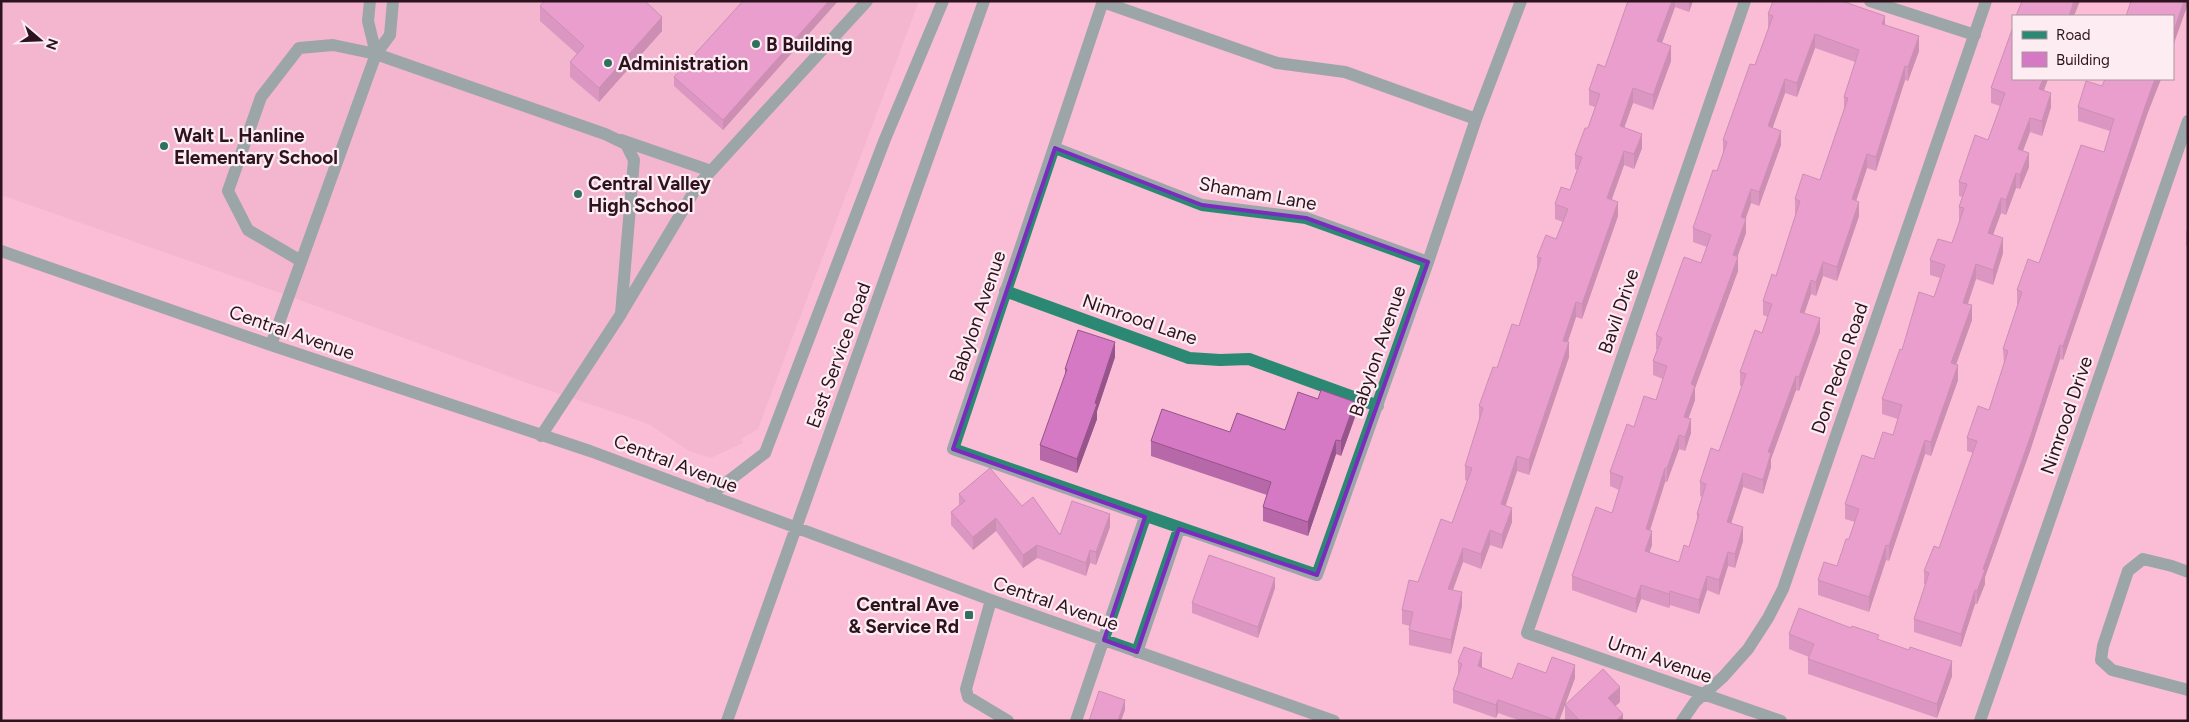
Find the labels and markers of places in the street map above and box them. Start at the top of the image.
place label: B Building [766,33,853,56]
marker: B Building [750,38,762,50]
place label: Administration [618,52,748,75]
marker: Administration [602,57,614,69]
place label: Walt L. Hanline Elementary School [174,124,338,169]
marker: Walt L. Hanline Elementary School [158,140,170,152]
place label: Central Valley High School [588,172,711,217]
marker: Central Valley High School [572,188,584,200]
place label: Central Ave & Service Rd [848,593,959,638]
marker: Central Ave & Service Rd [963,609,975,621]

